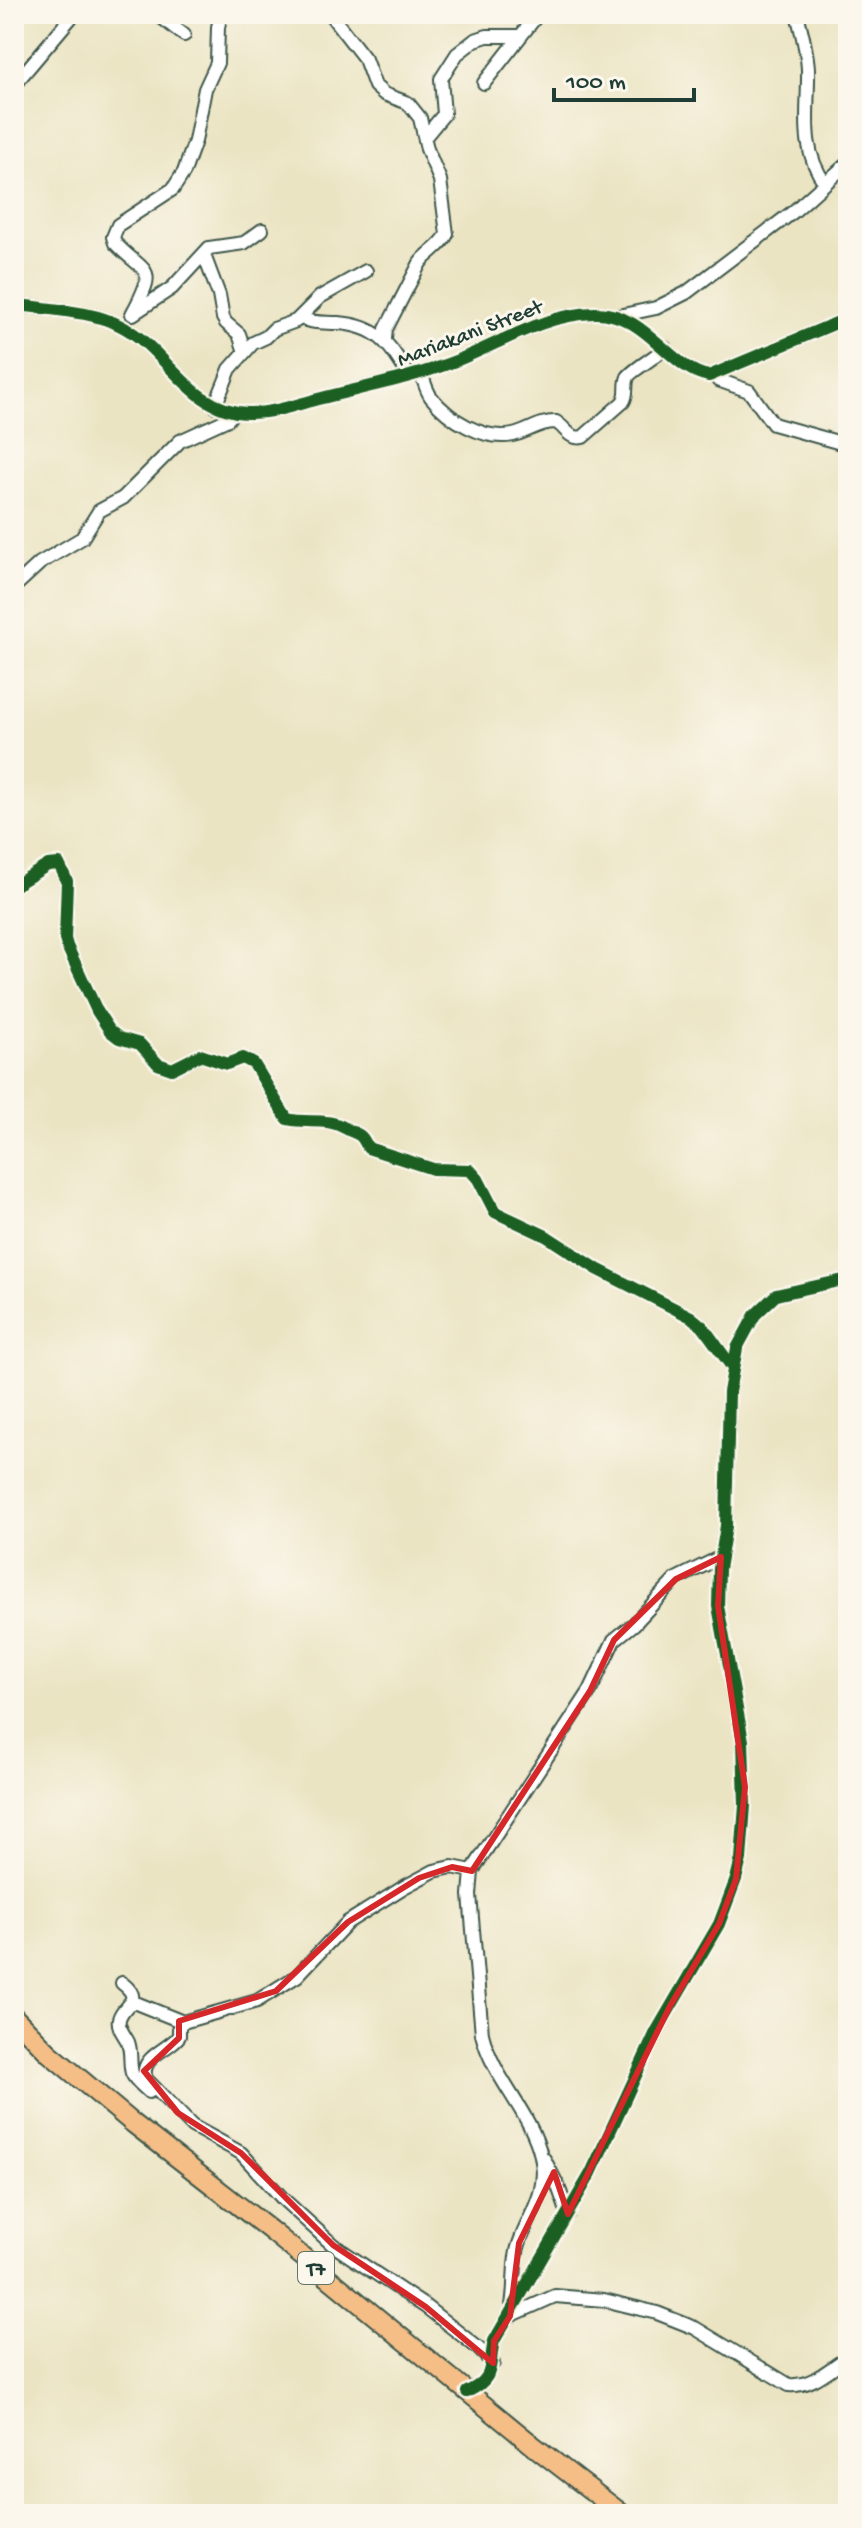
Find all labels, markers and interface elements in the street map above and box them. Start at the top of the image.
scale bar [554,52,694,102]
text: 100 m [565,69,626,98]
street label: Mariakani Street [394,294,549,374]
road number: T7 [298,2252,334,2284]

